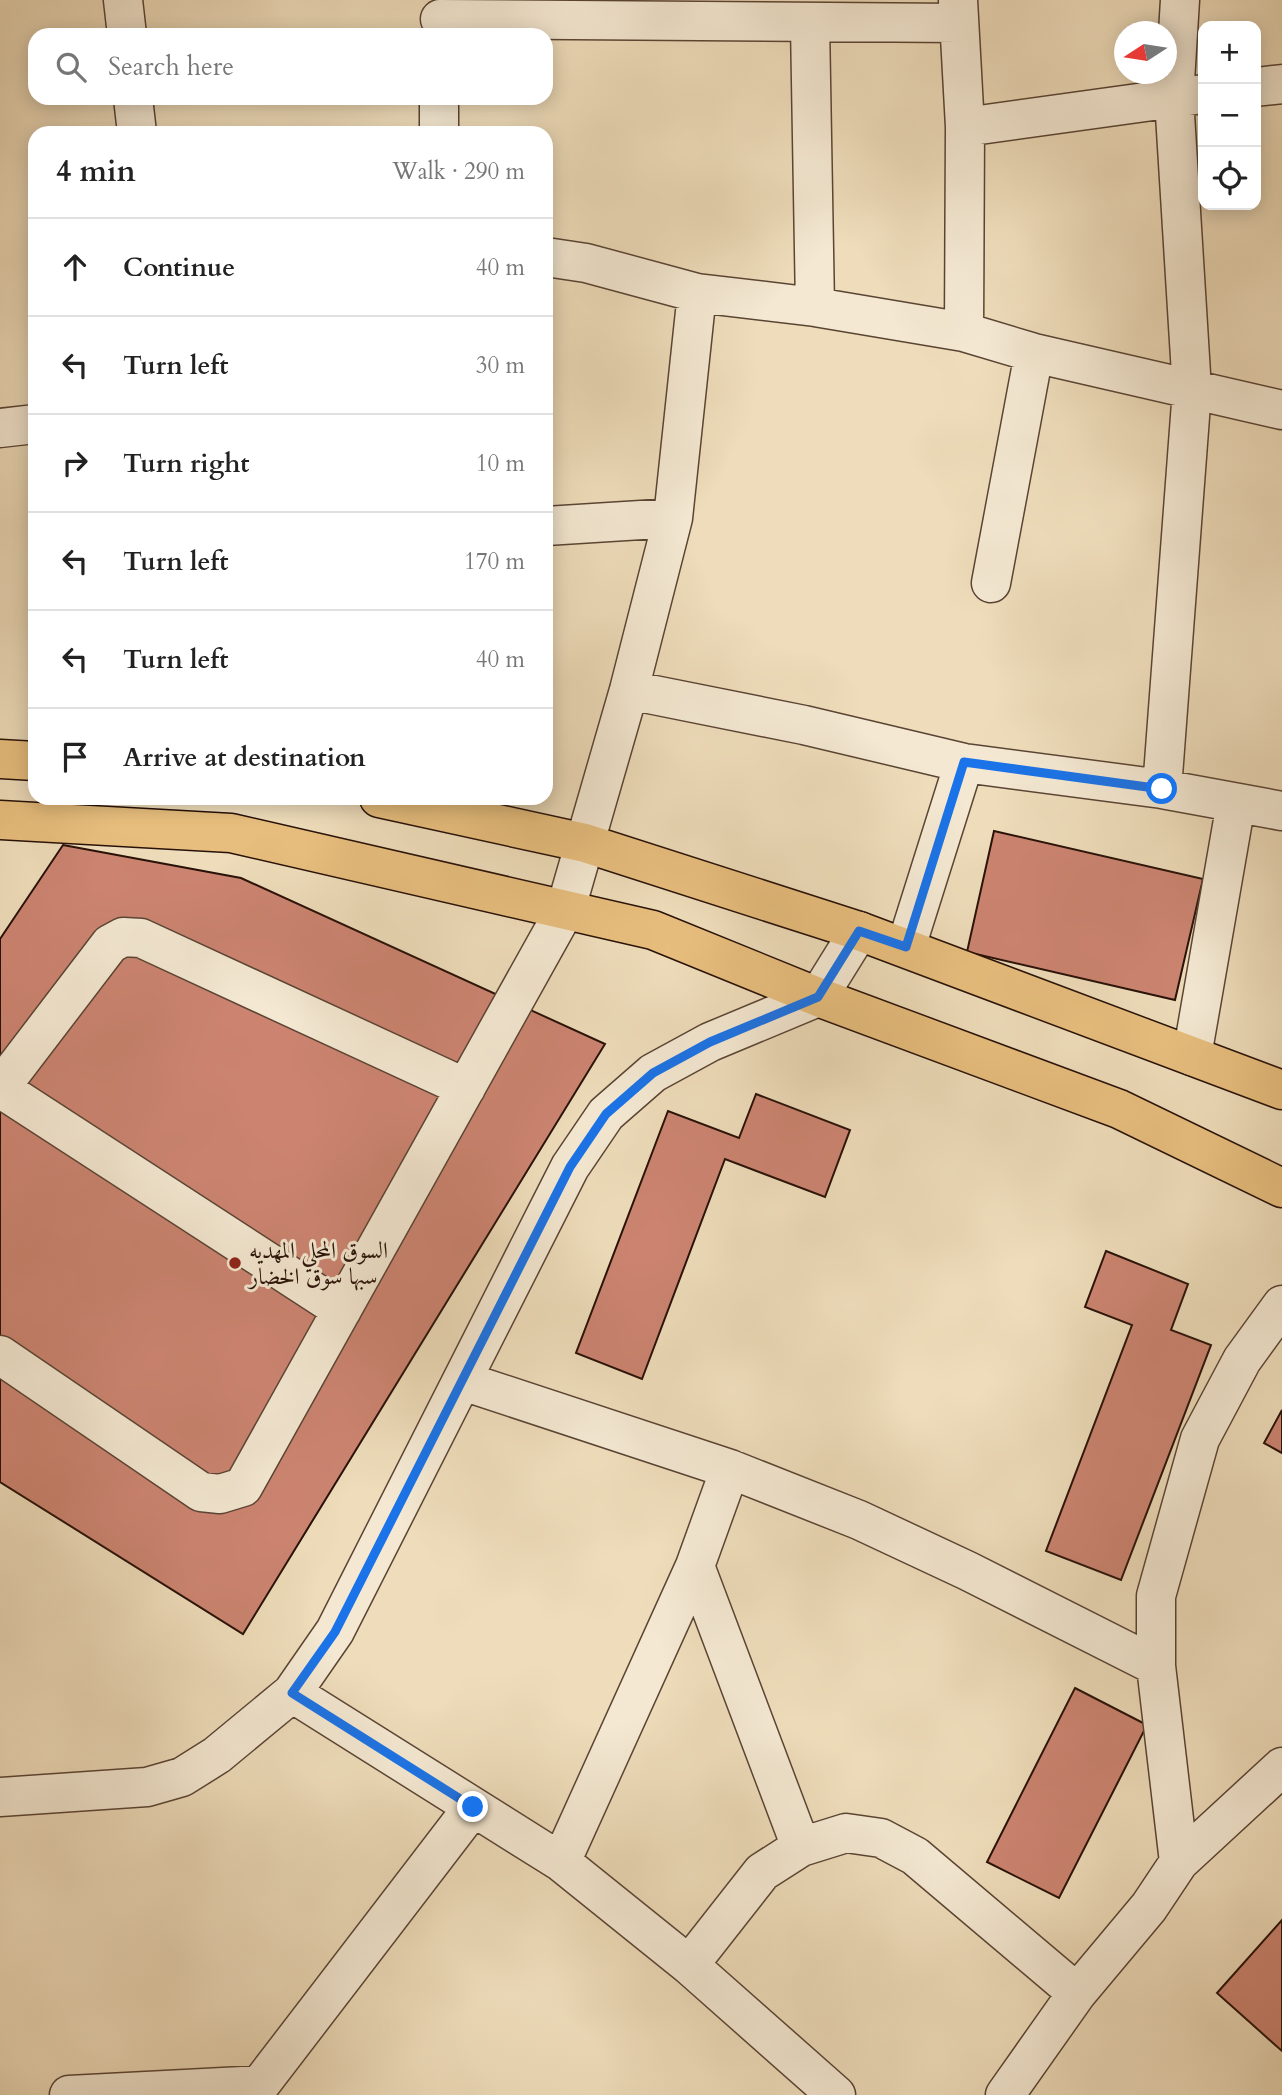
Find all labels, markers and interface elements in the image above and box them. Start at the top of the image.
north arrow [1114,21,1177,84]
map controls [1198,21,1261,210]
button: + [1198,21,1261,84]
search box [28,28,553,105]
icon: search [52,48,90,86]
text: Search here [108,49,234,84]
button: − [1198,84,1261,147]
button: locate [1198,147,1261,210]
text: 4 min [56,151,136,192]
text: Walk · 290 m [392,156,525,187]
icon: ahead [56,248,94,286]
text: Continue [123,250,235,285]
text: 40 m [476,252,525,283]
icon: left [56,346,94,384]
text: Turn left [123,348,228,383]
text: 30 m [476,350,525,381]
icon: right [56,444,94,482]
text: Turn right [123,446,250,481]
text: 10 m [476,448,525,479]
icon: left [56,542,94,580]
text: Turn left [123,544,228,579]
text: 170 m [464,546,525,577]
icon: left [56,640,94,678]
text: Turn left [123,642,228,677]
text: 40 m [476,644,525,675]
icon: arrive [56,738,94,776]
text: Arrive at destination [123,740,366,775]
route start [1146,773,1177,804]
place label: السوق المحلي المهديه سبها سوق الخضار [247,1235,388,1292]
marker: السوق المحلي المهديه سبها سوق الخضار [227,1255,243,1271]
route end [457,1791,488,1822]

